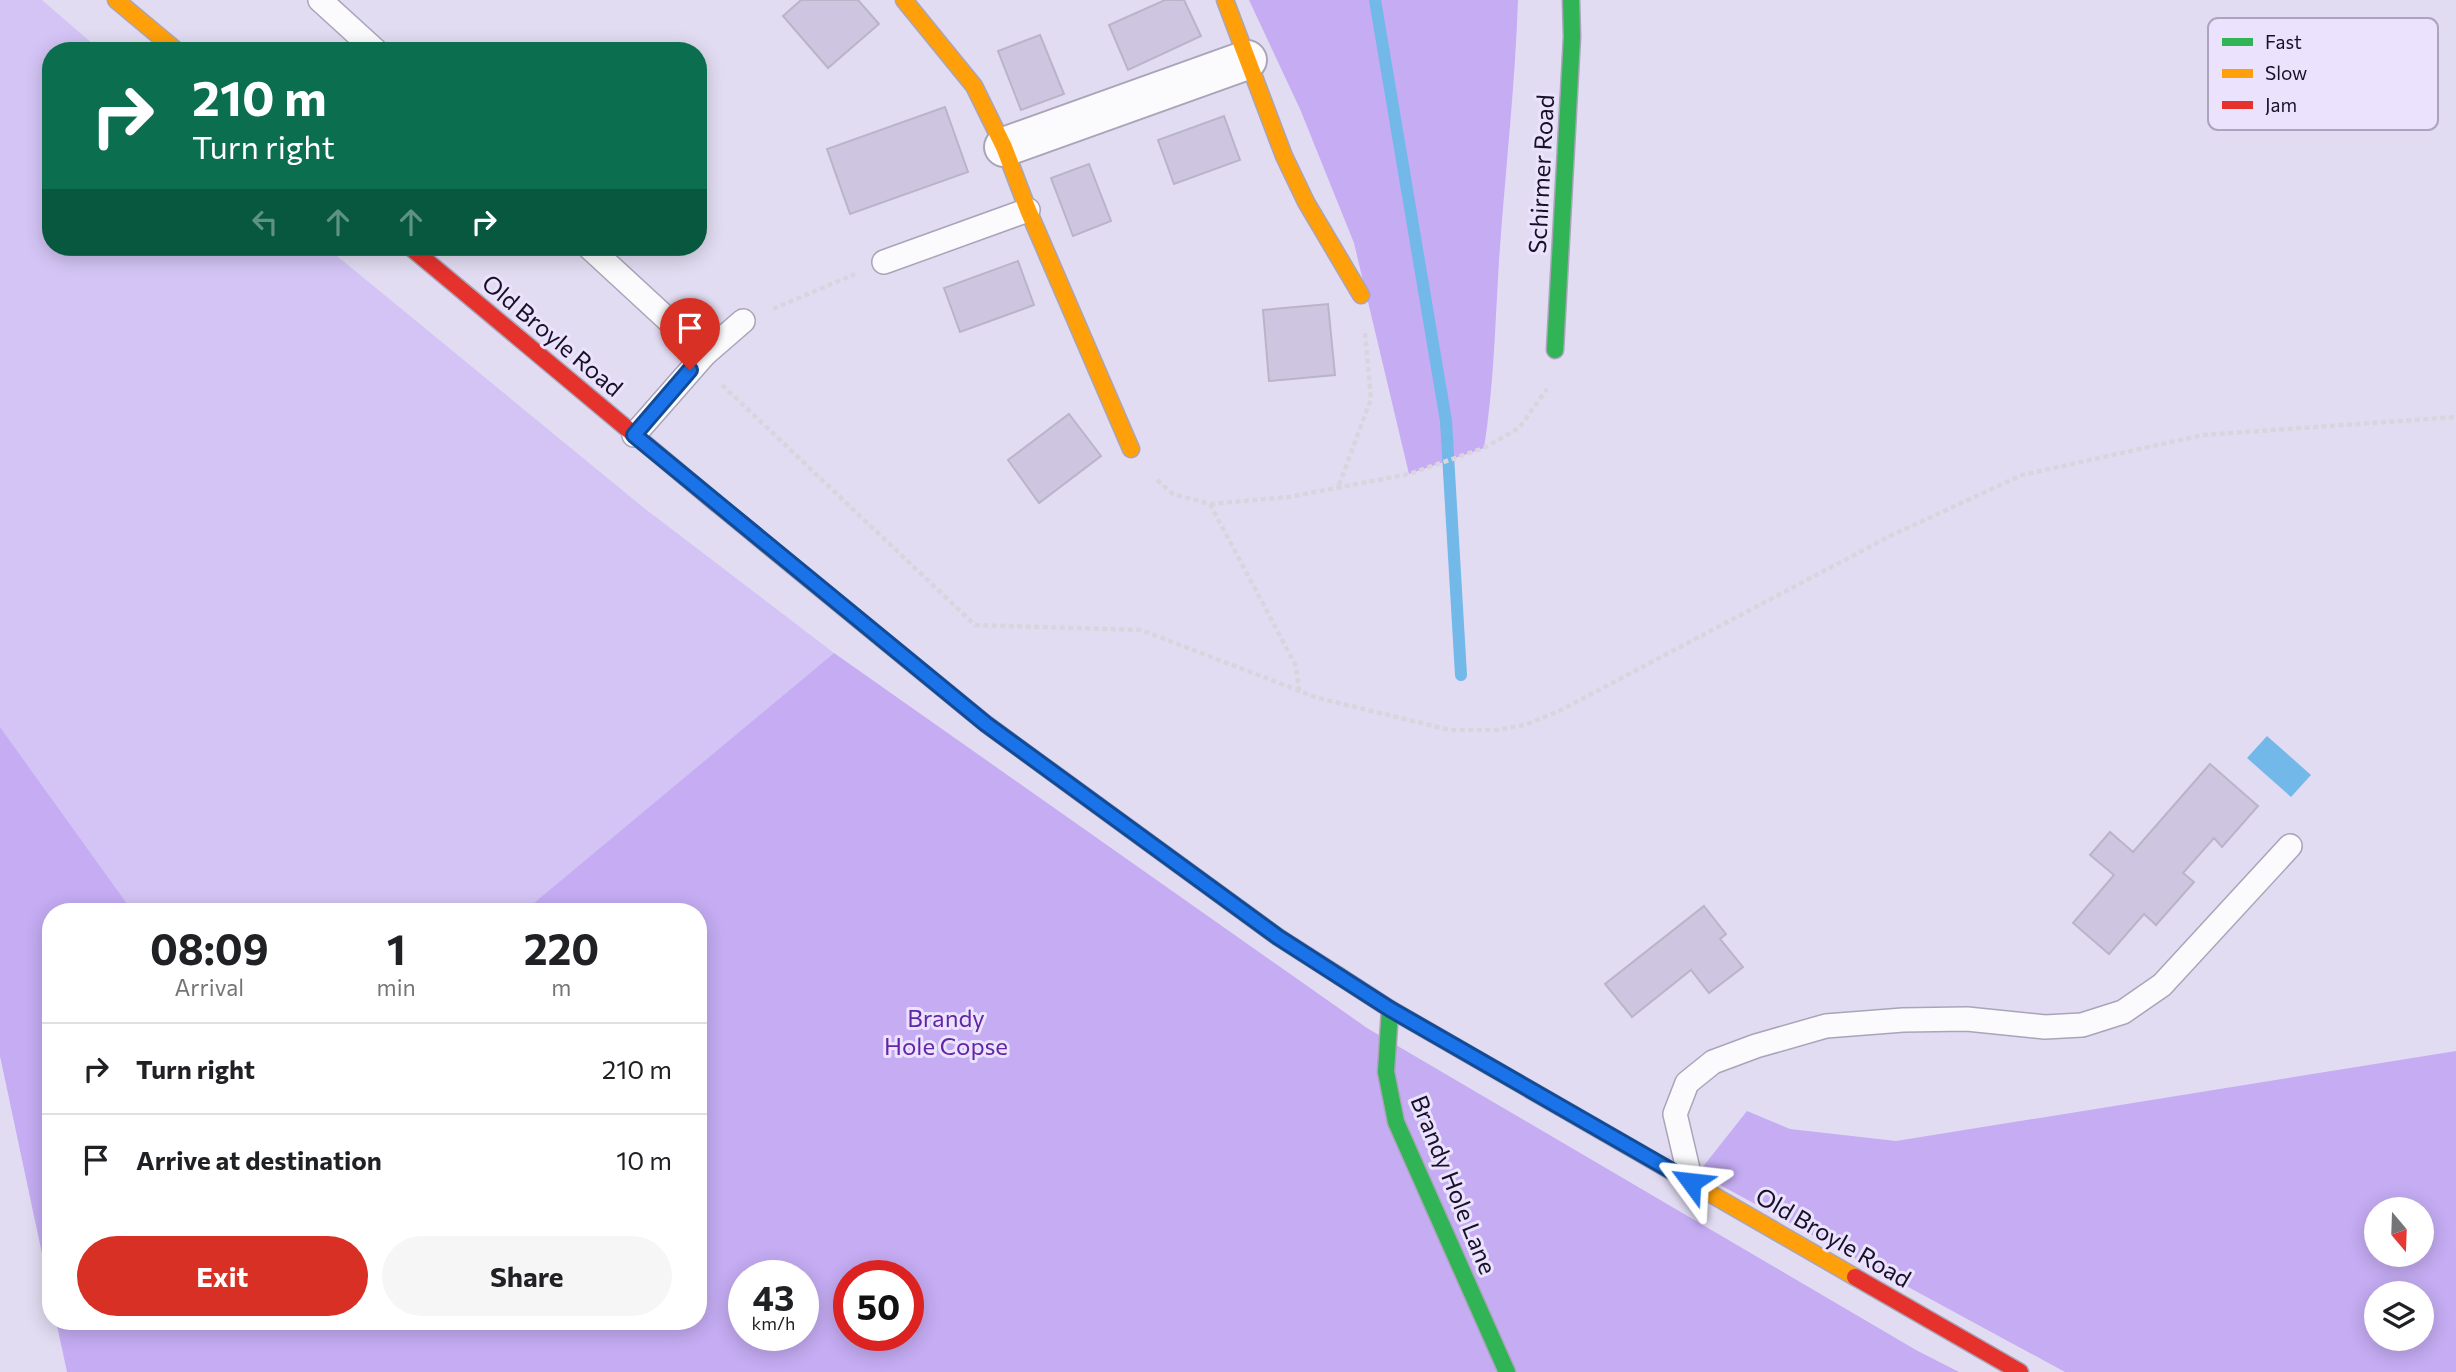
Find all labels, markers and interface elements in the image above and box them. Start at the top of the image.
legend [2208,18,2438,130]
text: Fast [2265,30,2302,53]
text: Slow [2265,61,2307,84]
text: 210 m [192,66,327,126]
icon: right [77,70,168,161]
text: Jam [2265,93,2297,116]
street label: Schirmer Road [1522,94,1559,254]
text: Turn right [192,126,335,166]
icon: left [246,203,284,241]
icon: ahead [319,203,357,241]
icon: ahead [392,203,430,241]
icon: right [465,203,503,241]
street label: Old Broyle Road [477,268,629,402]
pin [660,298,720,370]
icon: arrive [671,309,709,347]
text: 08:09 [150,922,269,974]
text: 1 [387,922,406,974]
text: 220 [524,922,599,974]
text: Arrival [174,973,244,1001]
text: min [377,973,416,1001]
text: m [551,973,571,1001]
park label: Brandy Hole Copse [884,1003,1008,1060]
icon: right [77,1050,115,1088]
text: Turn right [136,1053,255,1084]
text: 210 m [602,1053,672,1084]
street label: Brandy Hole Lane [1405,1091,1503,1278]
icon: arrive [77,1141,115,1179]
text: Arrive at destination [136,1144,382,1175]
text: 10 m [616,1144,672,1175]
position arrow [1654,1145,1728,1219]
street label: Old Broyle Road [1751,1181,1917,1293]
north arrow [2364,1197,2434,1267]
map controls [2364,1197,2434,1351]
button: Exit [77,1236,368,1316]
button: Share [382,1236,672,1316]
speed limit sign: 50 [833,1260,924,1351]
text: 43 [753,1275,794,1318]
button: layers [2364,1281,2434,1351]
text: km/h [752,1312,795,1334]

